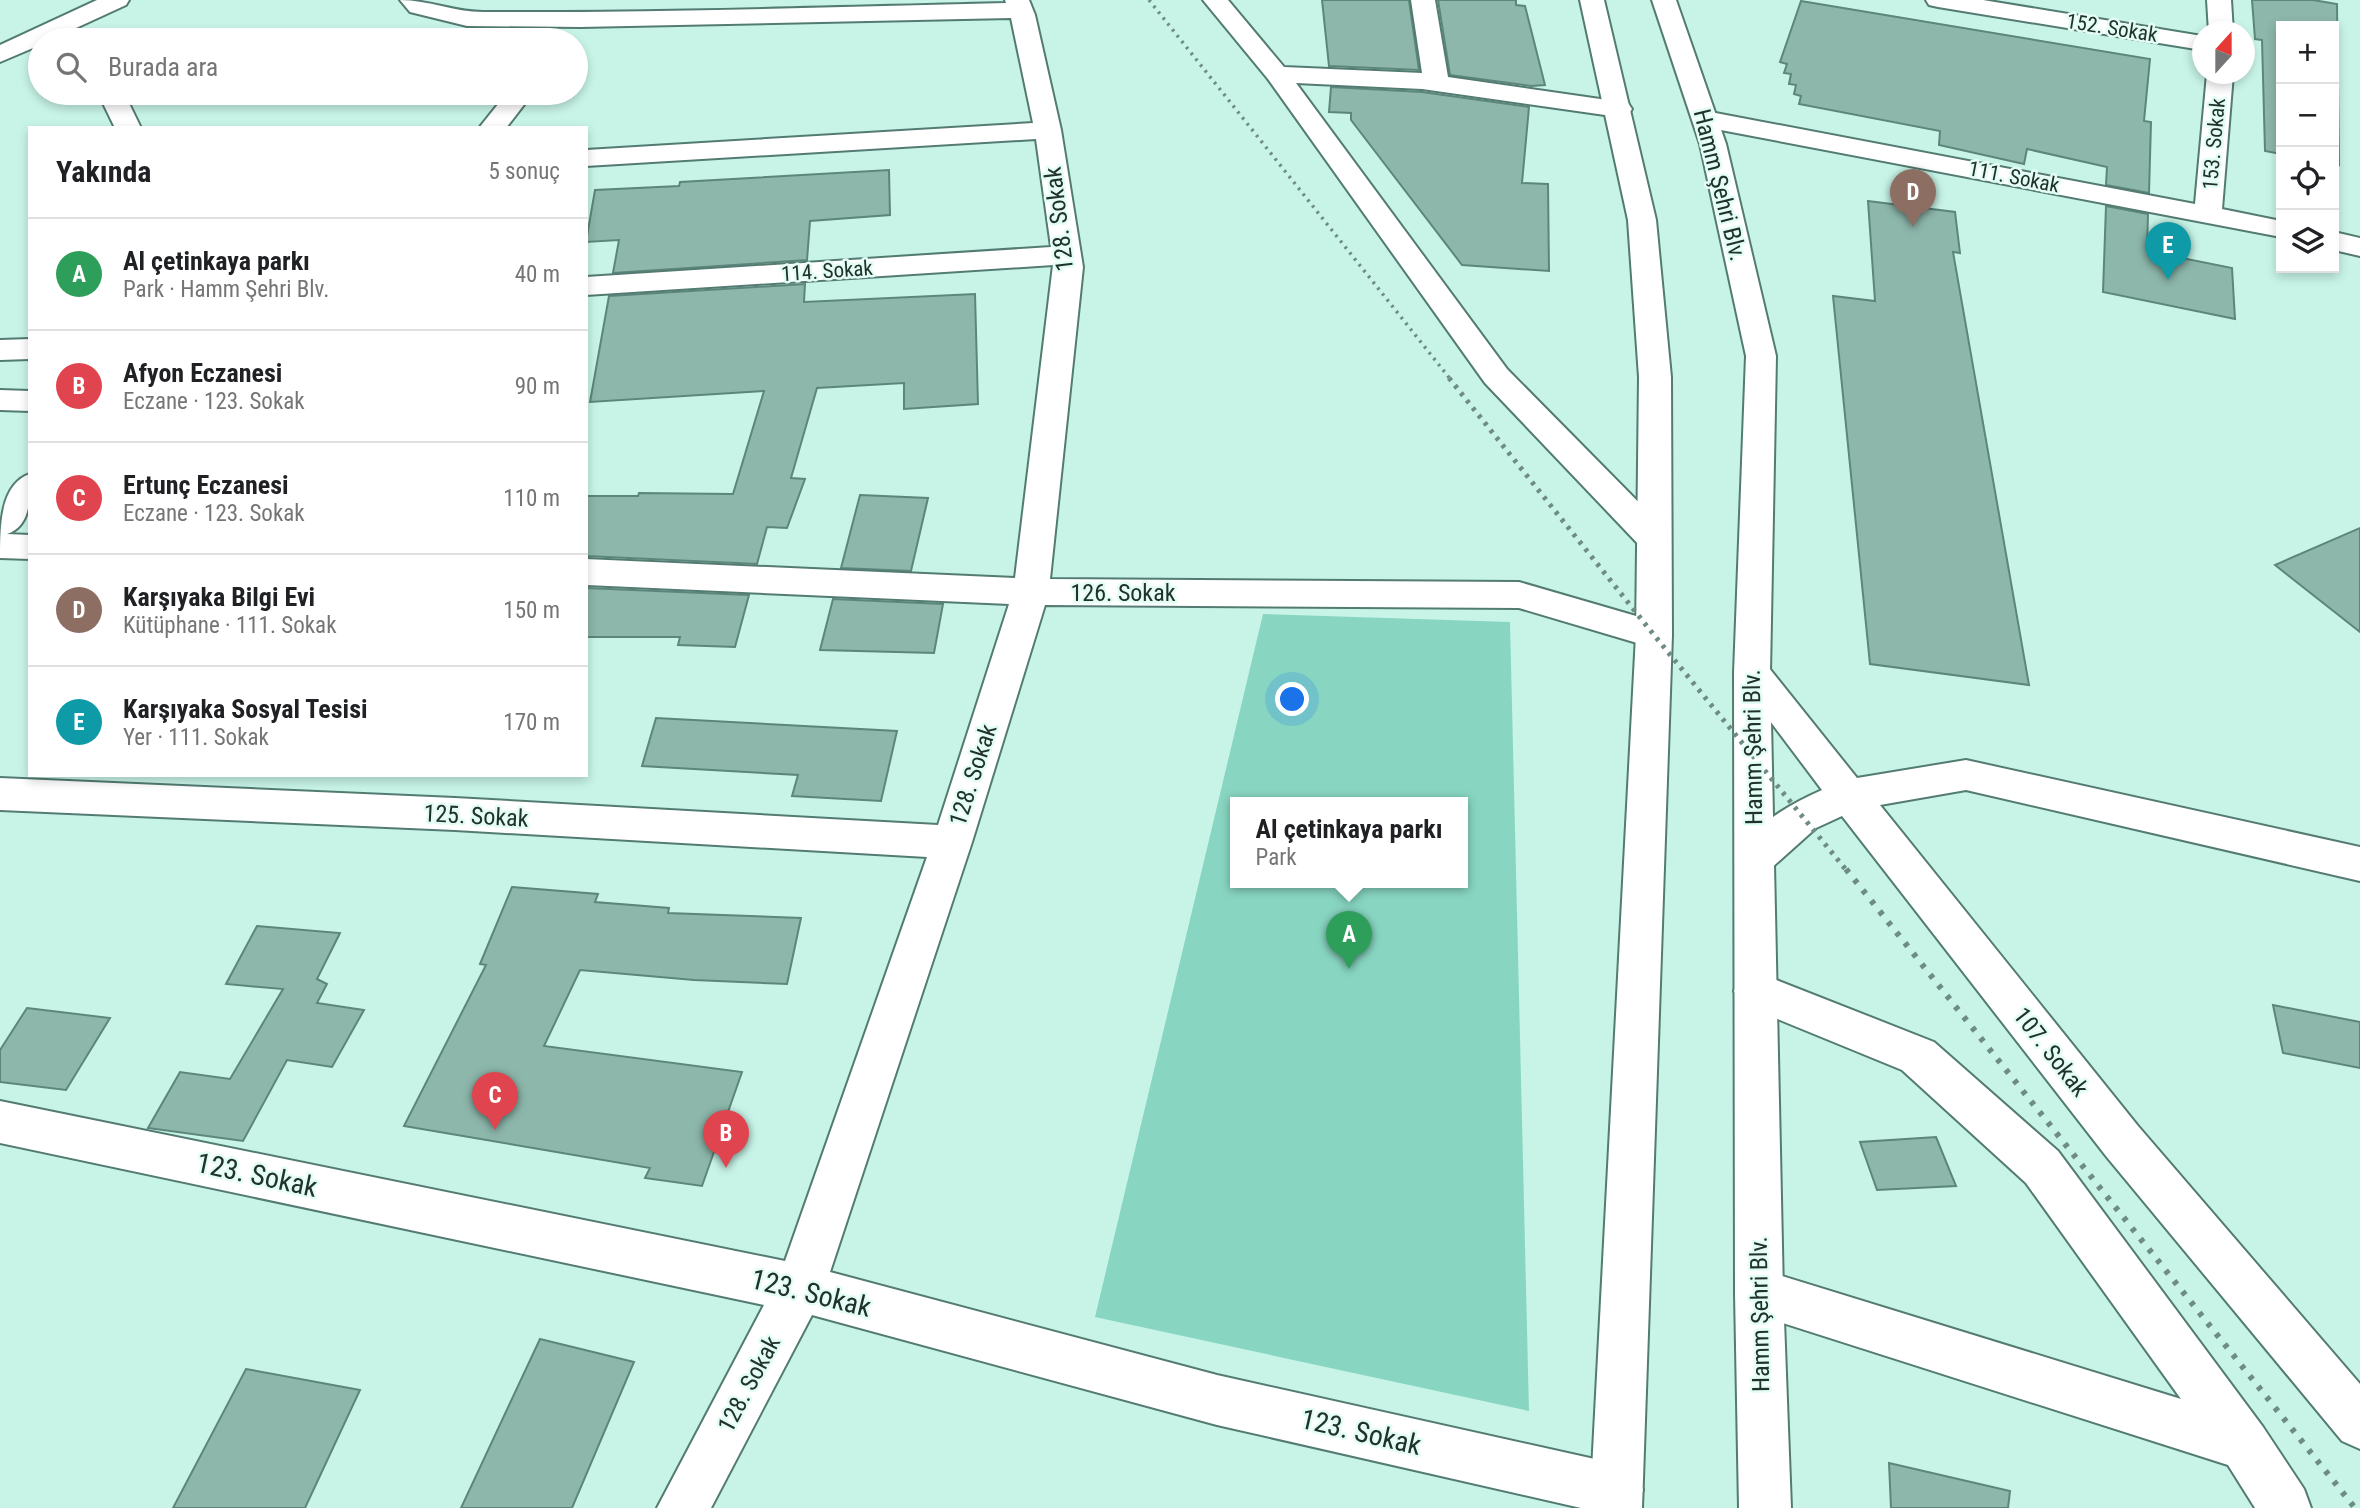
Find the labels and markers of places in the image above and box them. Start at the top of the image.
pin: D [1890,169,1936,227]
pin: E [2145,222,2191,280]
pin: A [1326,911,1372,969]
pin: C [472,1072,518,1130]
pin: B [703,1110,749,1168]

